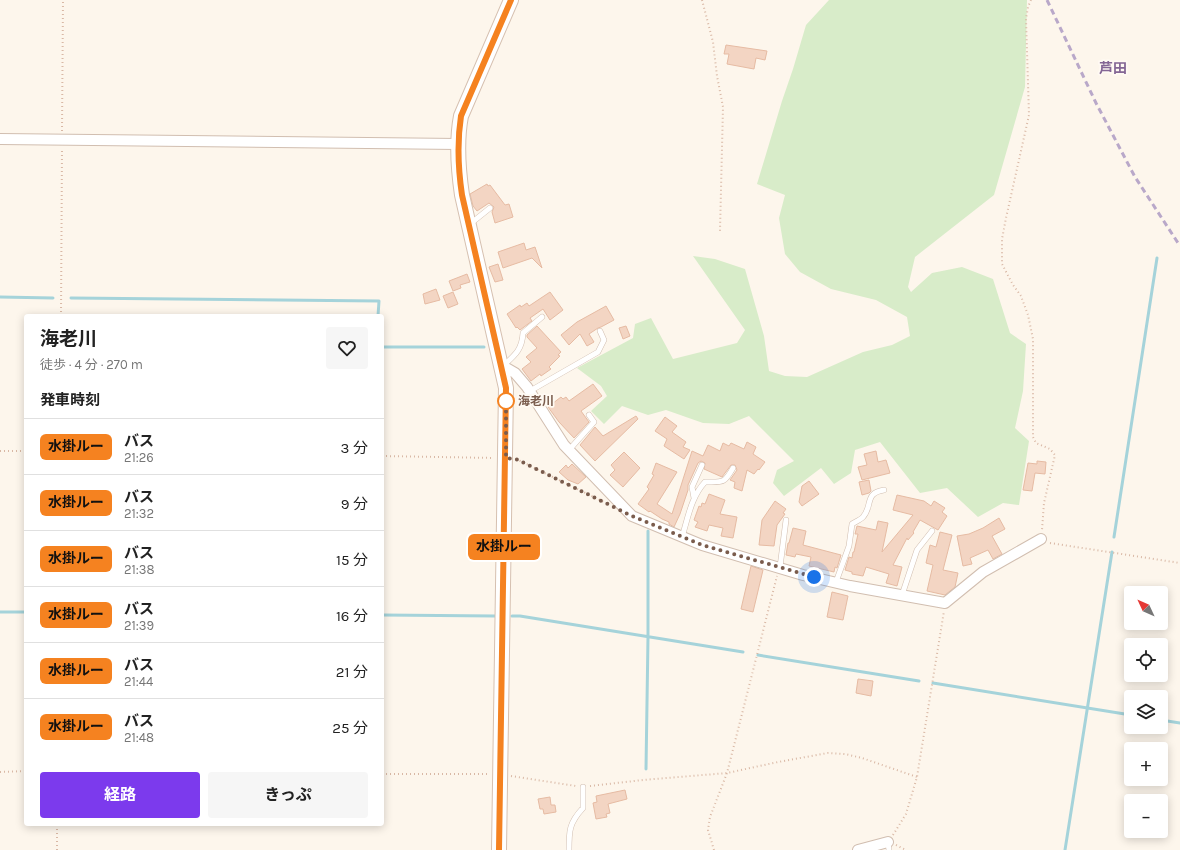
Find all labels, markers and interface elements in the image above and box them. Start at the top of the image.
district label: 芦田 [1099,60,1127,77]
button: heart [326,327,368,369]
text: 海老川 [40,328,97,350]
text: 徒歩 · 4 分 · 270 m [40,357,143,372]
text: 発車時刻 [40,391,100,409]
marker: 海老川 [497,392,515,410]
place label: 海老川 [518,394,554,408]
text: バス [124,432,154,450]
text: 水掛ルー [48,438,104,455]
text: 3 分 [341,439,368,457]
text: 21:26 [124,450,154,465]
text: バス [124,488,154,506]
text: 水掛ルー [48,494,104,511]
text: 9 分 [341,495,368,513]
text: 21:32 [124,506,154,521]
line badge: 水掛ルー [476,534,532,560]
text: 水掛ルー [476,538,532,555]
text: バス [124,544,154,562]
text: 水掛ルー [48,550,104,567]
text: 15 分 [336,551,368,569]
text: 21:38 [124,562,155,577]
your location [804,567,824,587]
north arrow [1124,586,1168,630]
map controls [1124,586,1168,838]
text: バス [124,600,154,618]
text: 水掛ルー [48,606,104,623]
text: 16 分 [336,607,368,625]
text: 21:39 [124,618,154,633]
button: locate [1124,638,1168,682]
text: バス [124,656,154,674]
text: 水掛ルー [48,662,104,679]
text: 21 分 [336,663,368,681]
text: 21:44 [124,674,153,689]
button: layers [1124,690,1168,734]
text: バス [124,712,154,730]
text: 水掛ルー [48,718,104,735]
text: 25 分 [332,719,368,737]
text: 21:48 [124,730,154,745]
button: + [1124,742,1168,786]
button: 経路 [40,772,200,818]
button: きっぷ [208,772,368,818]
button: − [1124,794,1168,838]

